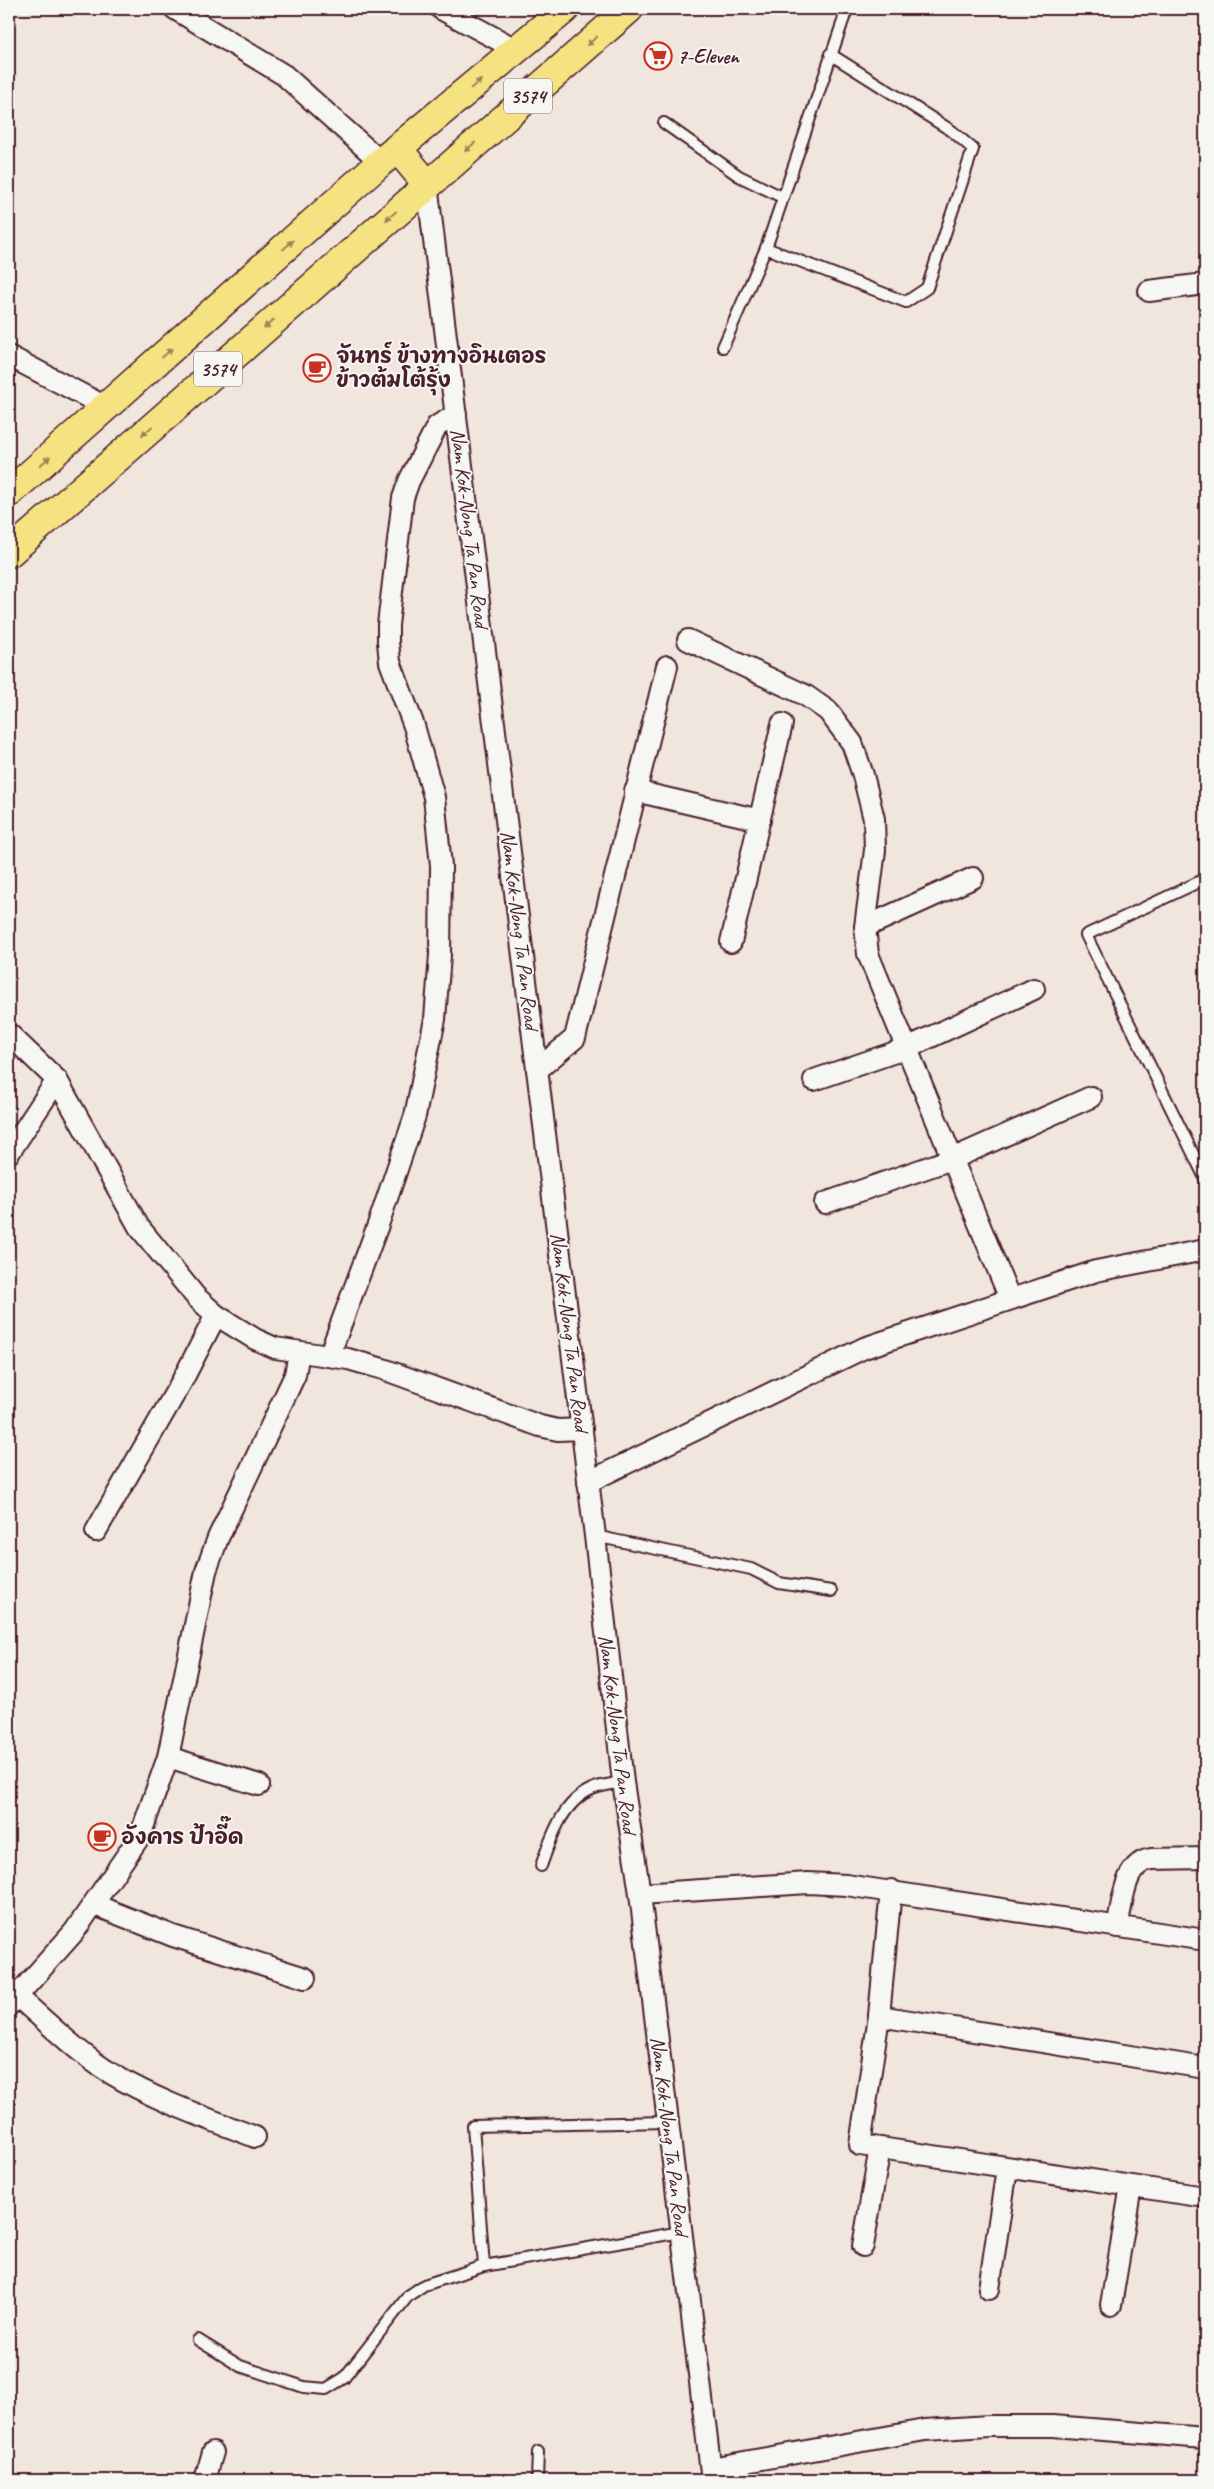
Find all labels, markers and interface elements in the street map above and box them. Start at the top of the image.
one-way arrow [586,35,599,46]
supermarket icon: 7-Eleven [643,41,673,71]
place label: 7-Eleven [677,43,740,69]
road number: 3574 [504,78,552,114]
one-way arrow [469,79,482,90]
one-way arrow [464,141,476,153]
one-way arrow [385,210,397,222]
one-way arrow [282,239,294,251]
one-way arrow [263,318,275,330]
place label: จันทร์ ข้างทางอินเตอร ข้าวต้มโต้รุ้ง [336,341,547,396]
one-way arrow [161,347,173,359]
road number: 3574 [194,352,242,386]
cafe icon: จันทร์ ข้างทางอินเตอร ข้าวต้มโต้รุ้ง [302,353,332,383]
one-way arrow [142,425,154,437]
street label: Nam Kok-Nong Ta Pan Road [445,427,496,633]
one-way arrow [39,455,51,467]
street label: Nam Kok-Nong Ta Pan Road [495,829,546,1035]
street label: Nam Kok-Nong Ta Pan Road [545,1231,596,1437]
street label: Nam Kok-Nong Ta Pan Road [593,1633,644,1839]
place label: อังคาร ป้าอี๊ด [121,1815,244,1850]
cafe icon: อังคาร ป้าอี๊ด [87,1822,117,1852]
street label: Nam Kok-Nong Ta Pan Road [645,2035,696,2241]

